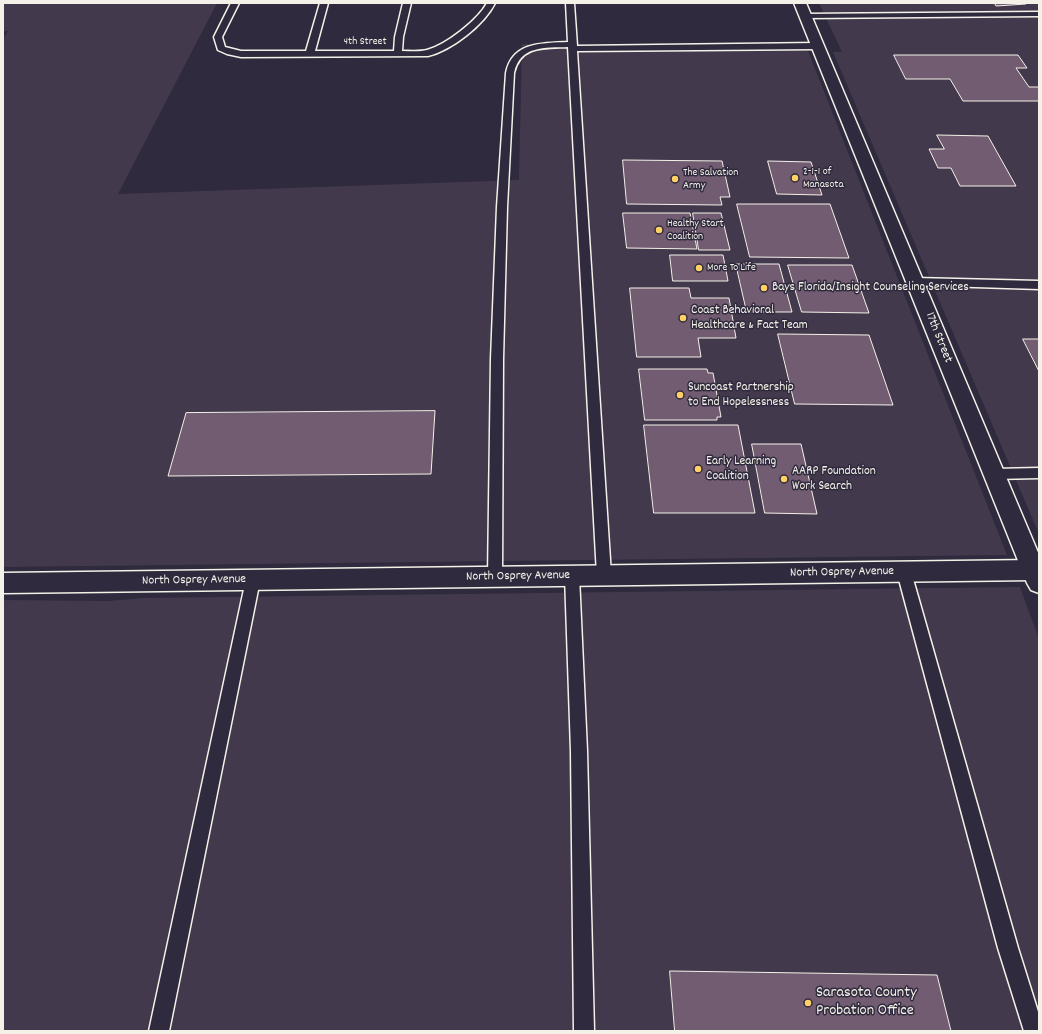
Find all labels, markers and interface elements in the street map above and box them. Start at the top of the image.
street label: 4th Street [344,35,386,49]
place label: 2-1-1 of Manasota [803,165,844,191]
place label: The Salvation Army [683,166,738,192]
marker: 2-1-1 of Manasota [790,173,800,183]
marker: The Salvation Army [670,174,680,184]
place label: Healthy Start Coalition [667,217,724,243]
marker: Healthy Start Coalition [654,225,664,235]
place label: More To Life [707,261,756,275]
marker: More To Life [694,263,704,273]
place label: Bays Florida/Insight Counseling Services [772,280,969,296]
marker: Bays Florida/Insight Counseling Services [759,283,769,293]
place label: Coast Behavioral Healthcare & Fact Team [691,303,808,334]
street label: 17th Street [921,310,955,366]
marker: Coast Behavioral Healthcare & Fact Team [678,313,688,323]
place label: Suncoast Partnership to End Hopelessness [688,380,794,411]
marker: Suncoast Partnership to End Hopelessness [675,390,685,400]
place label: Early Learning Coalition [706,454,776,485]
marker: Early Learning Coalition [693,464,703,474]
place label: AARP Foundation Work Search [792,464,876,495]
marker: AARP Foundation Work Search [779,474,789,484]
street label: North Osprey Avenue [790,564,894,582]
street label: North Osprey Avenue [466,568,570,586]
street label: North Osprey Avenue [142,572,246,590]
place label: Sarasota County Probation Office [816,984,917,1022]
marker: Sarasota County Probation Office [803,998,813,1008]

